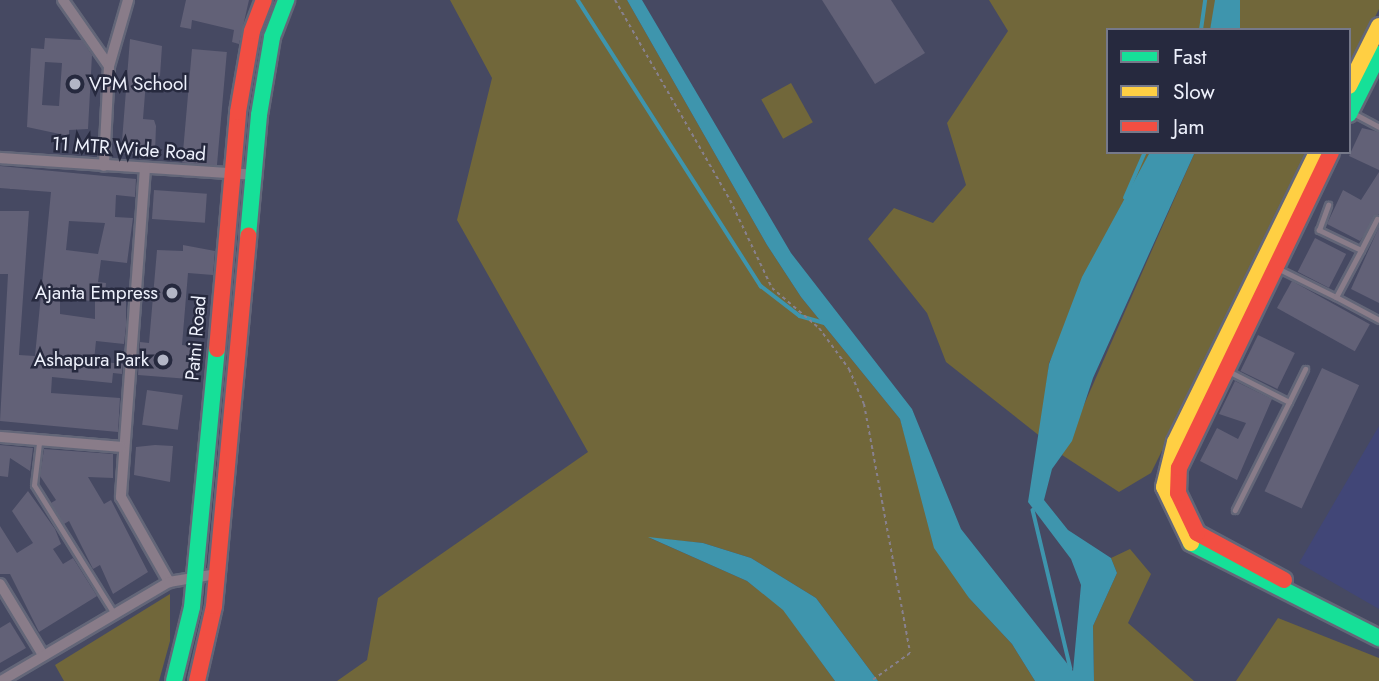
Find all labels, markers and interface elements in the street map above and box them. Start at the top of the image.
legend [1106,28,1351,154]
text: Fast [1173,42,1206,72]
place label: VPM School [89,73,188,95]
marker: VPM School [67,76,83,92]
text: Slow [1173,77,1215,107]
text: Jam [1173,112,1205,142]
street label: 11 MTR Wide Road [51,132,207,166]
place label: Ajanta Empress [35,282,158,304]
marker: Ajanta Empress [164,285,180,301]
street label: Patni Road [181,295,211,381]
place label: Ashapura Park [34,349,149,371]
marker: Ashapura Park [155,352,171,368]

